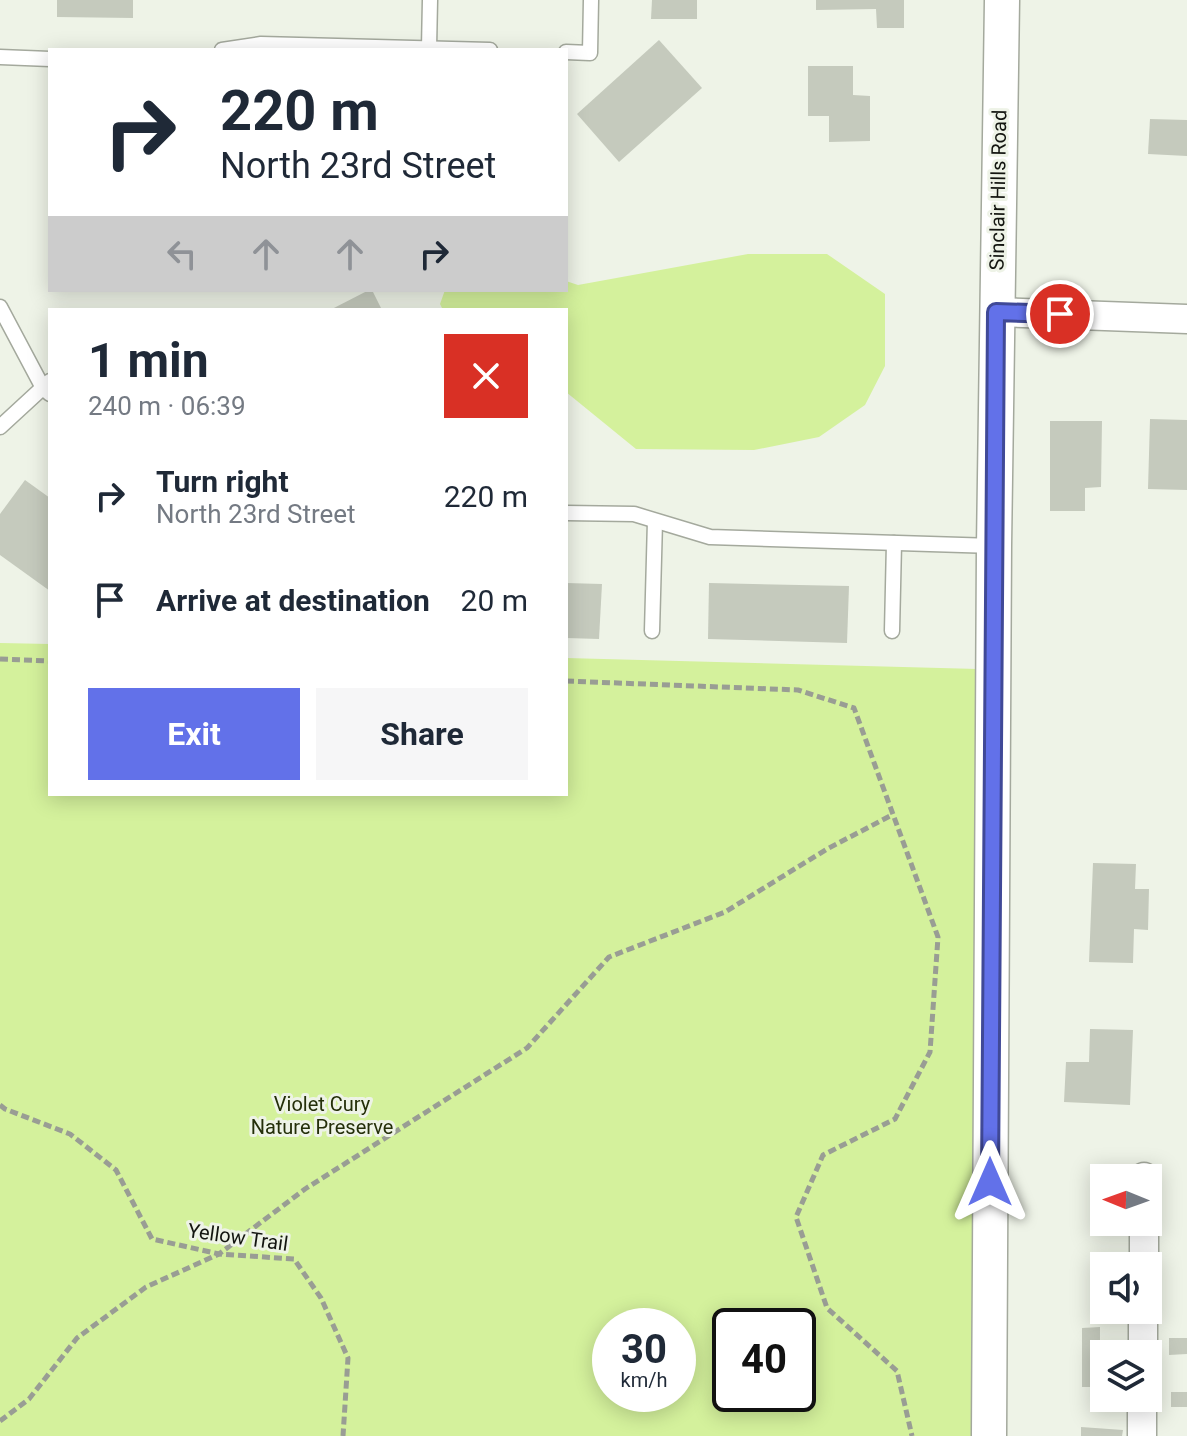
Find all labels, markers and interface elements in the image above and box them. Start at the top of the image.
text: 220 m [220,78,379,144]
icon: right [88,80,192,184]
street label: Sinclair Hills Road [985,109,1011,271]
text: North 23rd Street [220,145,496,187]
icon: left [160,232,204,276]
icon: ahead [244,232,288,276]
icon: ahead [328,232,372,276]
icon: right [412,232,456,276]
pin [1026,280,1094,348]
icon: arrive [1038,292,1082,336]
text: 1 min [88,332,209,389]
button: close [444,334,528,418]
text: 240 m · 06:39 [88,391,246,421]
text: Turn right [156,464,289,499]
icon: right [88,474,132,518]
text: 220 m [444,479,528,514]
text: North 23rd Street [156,499,356,529]
icon: arrive [88,578,132,622]
text: Arrive at destination [156,583,430,618]
text: 20 m [461,583,528,618]
button: Exit [88,688,300,780]
button: Share [316,688,528,780]
park label: Violet Cury Nature Preserve [251,1092,393,1139]
position arrow [948,1140,1032,1224]
north arrow [1090,1164,1162,1236]
map controls [1090,1164,1162,1412]
street label: Yellow Trail [186,1218,290,1256]
button: sound [1090,1252,1162,1324]
speed limit sign: 40 [712,1308,816,1412]
text: 30 [621,1326,667,1373]
button: layers [1090,1340,1162,1412]
text: km/h [621,1368,667,1392]

